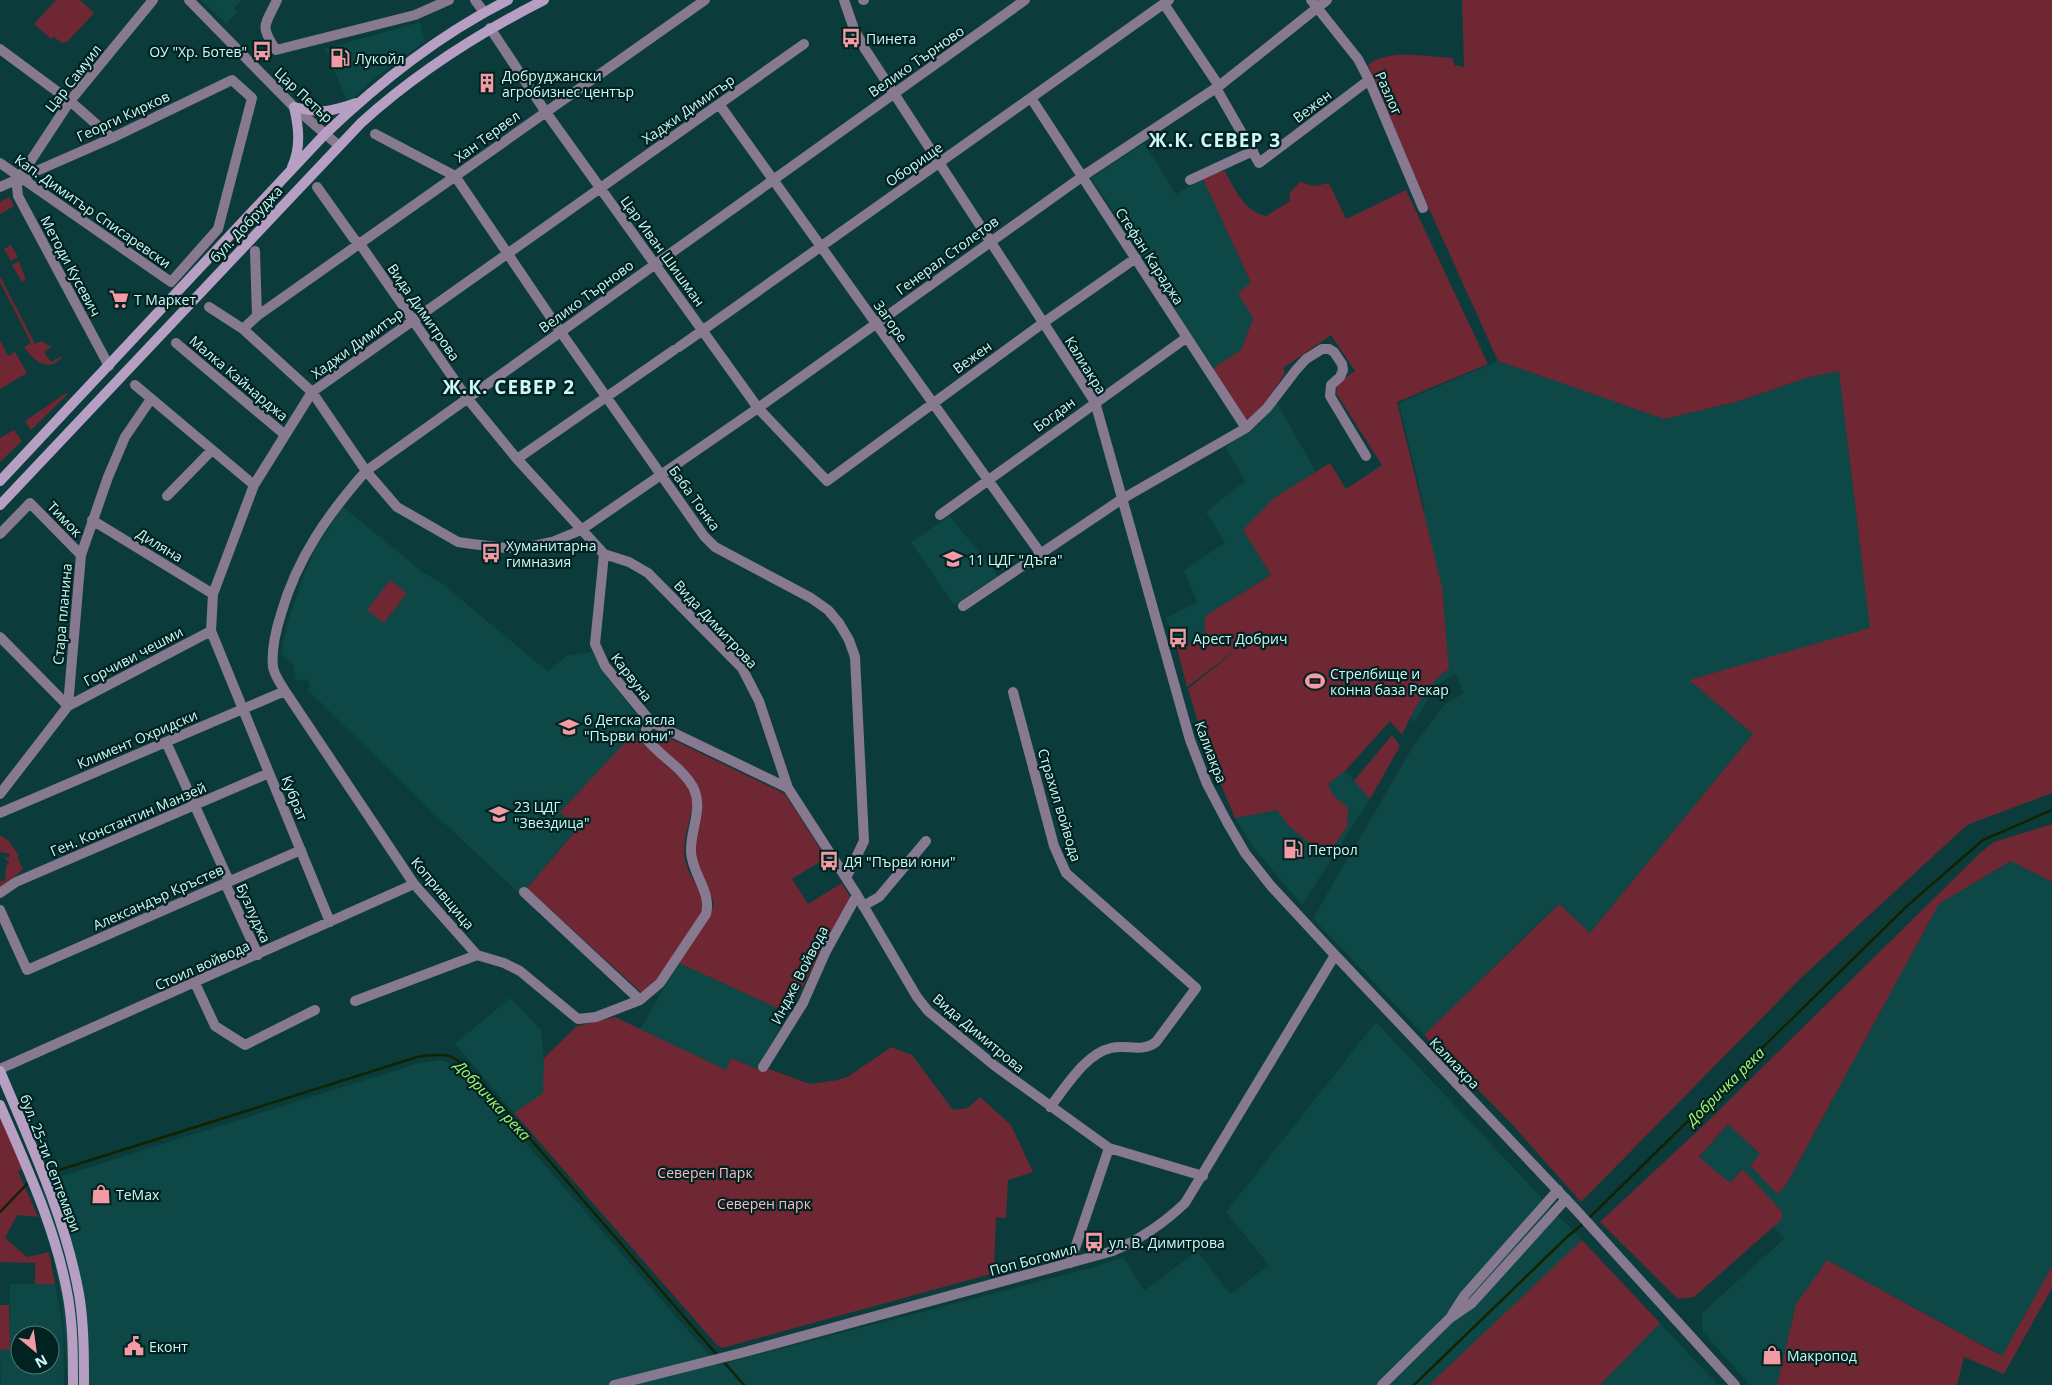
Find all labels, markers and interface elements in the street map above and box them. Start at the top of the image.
street label: Велико Търново [864,21,968,101]
bus stop icon: Пинета [840,27,862,49]
place label: Пинета [866,29,916,48]
street label: Цар Самуил [41,40,105,116]
bus stop icon: ОУ "Хр. Ботев" [251,40,273,62]
place label: ОУ "Хр. Ботев" [149,42,247,61]
fuel station icon: Лукойл [329,47,351,69]
place label: Лукойл [355,49,404,68]
street label: Цар Петър [271,63,337,127]
place label: Добруджански агробизнес център [502,66,634,101]
street label: Разлог [1371,68,1407,118]
street label: Хаджи Димитър [638,70,738,148]
building icon: Добруджански агробизнес център [476,72,498,94]
street label: Вежен [1289,85,1335,127]
street label: Георги Кирков [73,86,173,146]
street label: Хан Тервел [451,106,523,166]
district label: Ж.К. СЕВЕР 3 [1149,127,1281,153]
street label: Оборище [882,137,946,191]
street label: Кап. Димитър Списаревски [11,150,175,272]
street label: бул. Добруджа [205,181,287,267]
street label: Цар Иван Шишман [617,192,709,310]
street label: Стефан Караджа [1111,204,1189,308]
street label: Генерал Столетов [892,211,1002,299]
street label: Методи Кусевич [36,212,106,320]
street label: Велико Търново [535,255,637,337]
street label: Вида Димитрова [383,260,465,364]
supermarket icon: Т Маркет [108,288,130,310]
place label: Т Маркет [134,290,196,309]
street label: Загоре [870,296,912,346]
street label: Хаджи Димитър [307,303,407,383]
street label: Малка Кайнарджа [186,331,292,425]
street label: Калиакра [1061,333,1111,397]
street label: Вежен [949,336,995,378]
district label: Ж.К. СЕВЕР 2 [443,374,575,400]
street label: Богдан [1029,392,1079,436]
street label: Баба Тонка [665,462,725,534]
street label: Тимок [43,497,87,541]
street label: Диляна [133,524,187,566]
place label: Хуманитарна гимназия [506,536,596,571]
bus stop icon: Хуманитарна гимназия [480,542,502,564]
school or university icon: 11 ЦДГ "Дъга" [942,548,964,570]
place label: 11 ЦДГ "Дъга" [968,550,1063,569]
street label: Стара планина [48,562,76,666]
street label: Вида Димитрова [670,576,762,672]
street label: Горчиви чешми [80,622,186,690]
bus stop icon: Арест Добрич [1167,627,1189,649]
place label: Арест Добрич [1193,629,1288,648]
street label: Карвуна [607,649,657,705]
place label: Стрелбище и конна база Рекар [1330,664,1449,699]
sports icon: Стрелбище и конна база Рекар [1304,670,1326,692]
street label: Климент Охридски [74,705,200,773]
place label: 6 Детска ясла "Първи юни" [584,710,675,745]
school or university icon: 6 Детска ясла "Първи юни" [558,716,580,738]
street label: Калиакра [1191,718,1231,786]
street label: Страхил войвода [1034,746,1086,864]
street label: Кубрат [277,773,313,824]
street label: Ген. Константин Манзей [47,777,209,861]
place label: 23 ЦДГ "Звездица" [514,797,589,832]
school or university icon: 23 ЦДГ "Звездица" [488,803,510,825]
fuel station icon: Петрол [1282,838,1304,860]
place label: Петрол [1308,840,1358,859]
bus stop icon: ДЯ "Първи юни" [818,850,840,872]
place label: ДЯ "Първи юни" [844,852,956,871]
street label: Копривщица [407,853,479,933]
street label: Александър Кръстев [90,860,226,934]
street label: Бузлуджа [232,880,276,946]
street label: Индже Войвода [766,923,832,1027]
street label: Стоил войвода [152,936,252,994]
street label: Вида Димитрова [929,989,1029,1077]
street label: Калиакра [1426,1033,1484,1093]
water label: Добричка река [1680,1042,1769,1131]
water label: Добричка река [449,1054,536,1145]
street label: бул. 25-ти Септември [16,1091,86,1235]
park label: Северен Парк [657,1163,753,1182]
shop icon: TeMax [90,1183,112,1205]
place label: TeMax [116,1185,160,1204]
park label: Северен парк [717,1194,812,1213]
bus stop icon: ул. В. Димитрова [1083,1231,1105,1253]
place label: ул. В. Димитрова [1109,1233,1225,1252]
street label: Поп Богомил [987,1238,1079,1280]
north arrow [10,1325,60,1375]
public building icon: Еконт [123,1335,145,1357]
place label: Еконт [149,1337,188,1356]
shop icon: Макропод [1761,1344,1783,1366]
place label: Макропод [1787,1346,1857,1365]
text: N [32,1351,51,1373]

